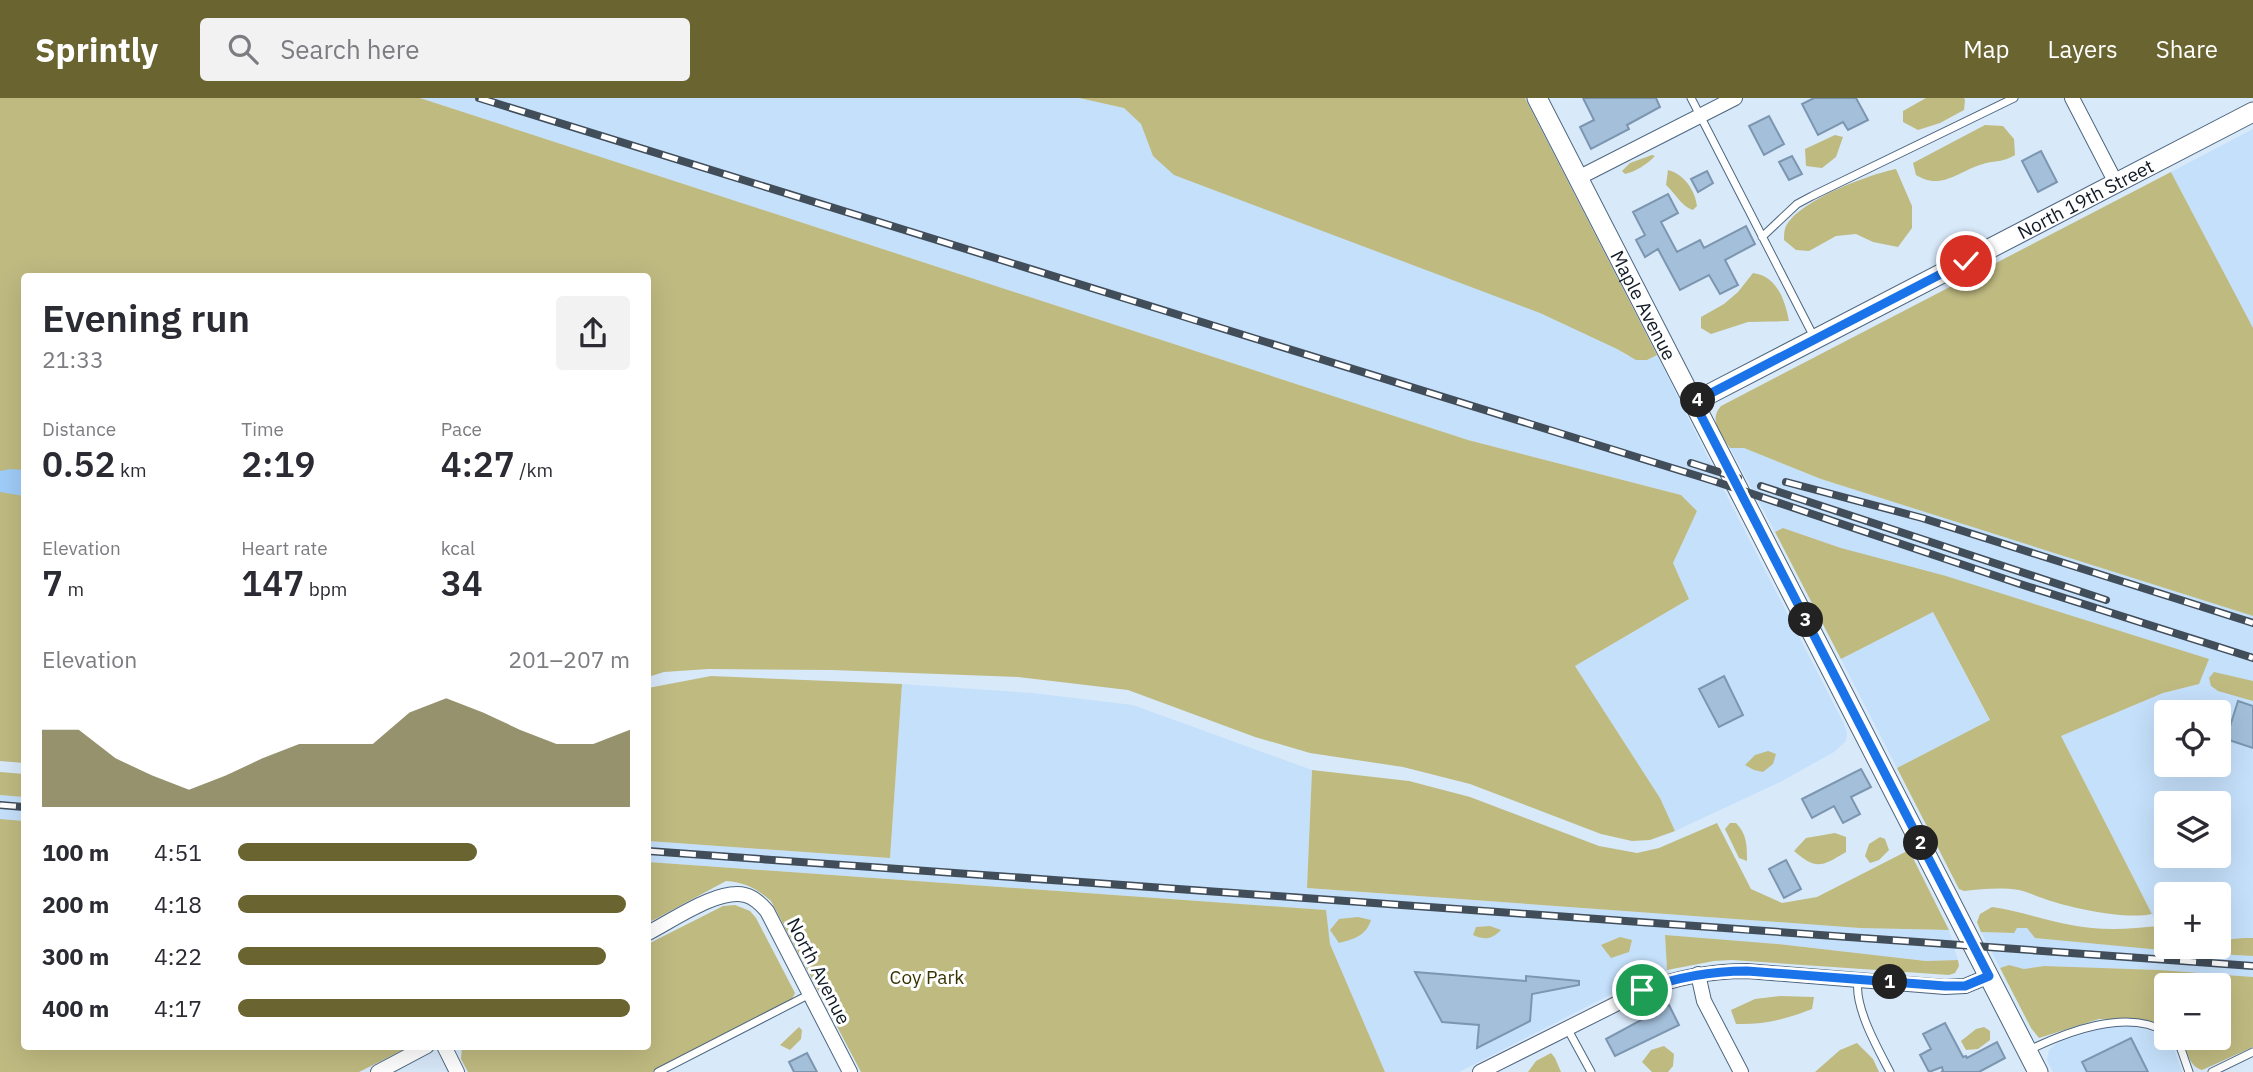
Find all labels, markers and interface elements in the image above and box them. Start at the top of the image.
search box [200,18,690,81]
text: Sprintly [35,28,158,71]
icon: search [224,30,262,68]
text: Search here [280,32,420,66]
text: Map [1963,33,2010,65]
text: Layers [2048,33,2118,65]
text: Share [2156,33,2218,65]
street label: North 19th Street [2013,154,2158,244]
pin [1936,231,1996,291]
icon: check [1947,242,1985,280]
street label: Maple Avenue [1605,246,1682,364]
text: Evening run [42,293,250,342]
button: share [556,296,630,370]
text: 21:33 [42,344,104,374]
pin: 4 [1680,382,1716,418]
text: 4 [1692,387,1703,411]
text: Distance [42,417,116,441]
text: Time [241,417,284,441]
text: Pace [441,417,482,441]
text: 0.52 [42,441,115,487]
text: 2:19 [241,441,316,487]
text: 4:27 [441,441,515,487]
text: km [115,458,147,482]
text: /km [515,458,553,482]
text: Elevation [42,536,121,560]
text: Heart rate [241,536,328,560]
text: kcal [441,536,475,560]
text: 7 [42,560,63,606]
text: 147 [241,560,304,606]
text: 34 [441,560,483,606]
text: m [63,577,84,601]
text: bpm [304,577,347,601]
pin: 3 [1788,602,1824,638]
text: 3 [1800,607,1811,631]
text: Elevation [42,644,137,674]
text: 201–207 m [508,644,630,674]
map controls [2154,700,2231,1050]
button: locate [2154,700,2231,777]
button: layers [2154,791,2231,868]
pin: 2 [1904,826,1938,860]
text: 2 [1915,830,1926,854]
text: 100 m [42,837,109,867]
text: 4:51 [154,837,202,867]
button: + [2154,882,2231,959]
text: 200 m [42,889,109,919]
text: 4:18 [154,889,202,919]
street label: North Avenue [782,914,856,1028]
text: 300 m [42,941,109,971]
text: 4:22 [154,941,202,971]
pin [1612,960,1672,1020]
pin: 1 [1872,964,1908,1000]
park label: Coy Park [890,965,964,989]
text: 1 [1884,969,1895,993]
icon: arrive [1623,971,1661,1009]
button: − [2154,973,2231,1050]
text: 400 m [42,993,109,1023]
text: 4:17 [154,993,202,1023]

